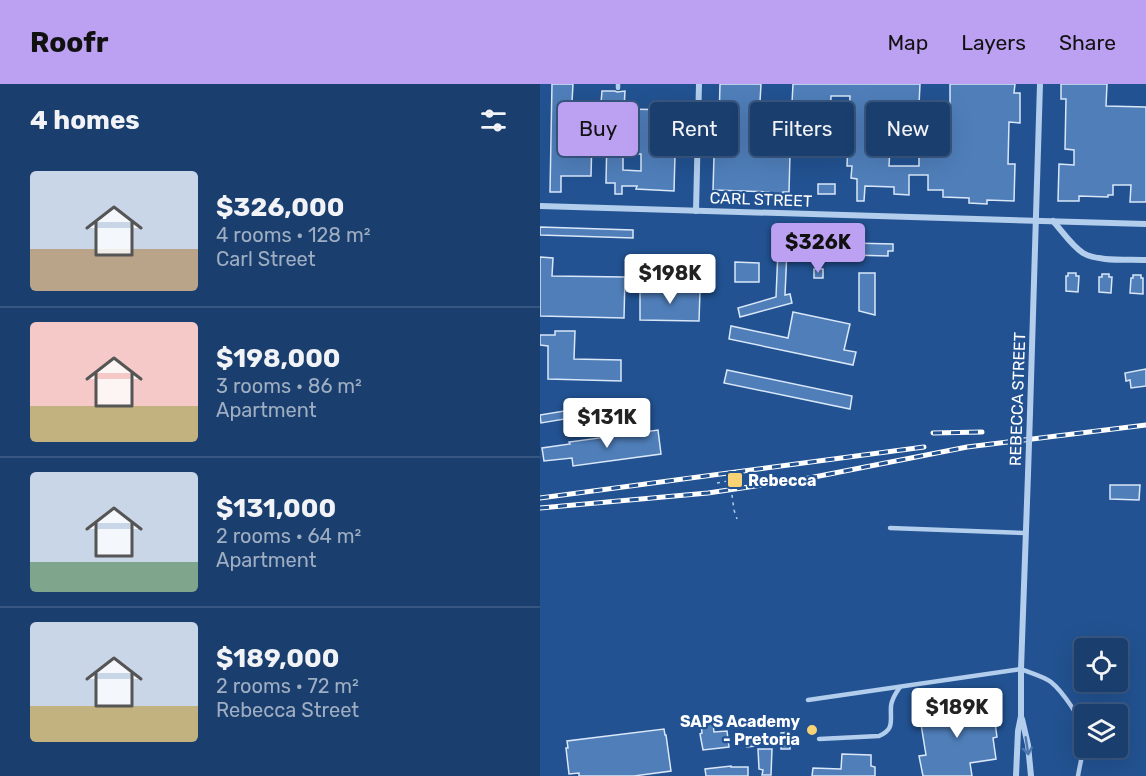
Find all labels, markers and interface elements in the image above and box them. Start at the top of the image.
text: Roofr [30,26,108,59]
text: Map [887,30,928,55]
text: Layers [961,30,1026,55]
text: Share [1059,30,1116,55]
chip: Buy [558,102,638,156]
chip: Rent [650,102,738,156]
chip: Filters [750,102,854,156]
chip: New [866,102,950,156]
icon: filters [477,104,510,137]
text: 4 homes [30,105,140,136]
street label: CARL STREET [709,188,813,211]
text: $326,000 [216,192,344,223]
icon: home [78,195,150,267]
text: 4 rooms · 128 m² [216,223,371,247]
pin: $326K [776,223,860,274]
text: $326K [785,230,851,254]
text: Carl Street [216,247,316,271]
pin: $198K [628,254,712,305]
text: $198K [639,261,701,285]
street label: REBECCA STREET [1006,332,1029,466]
text: $198,000 [216,343,341,374]
icon: home [78,346,150,418]
text: 3 rooms · 86 m² [216,374,362,398]
text: Apartment [216,398,317,422]
pin: $131K [565,398,649,449]
text: $131K [577,405,637,429]
marker: Rebecca [726,471,744,489]
place label: Rebecca [748,471,816,490]
text: $131,000 [216,493,336,524]
icon: home [78,496,150,568]
text: 2 rooms · 64 m² [216,524,361,548]
text: Apartment [216,548,317,572]
map controls [1074,638,1128,758]
button: locate [1074,638,1128,692]
text: $189,000 [216,643,339,674]
icon: home [78,646,150,718]
text: 2 rooms · 72 m² [216,674,359,698]
pin: $189K [915,688,999,739]
text: $189K [926,695,988,719]
text: Rebecca Street [216,698,359,722]
button: layers [1074,704,1128,758]
place label: SAPS Academy - Pretoria [680,712,800,749]
marker: SAPS Academy - Pretoria [805,723,819,737]
one-way arrow [1022,735,1033,755]

